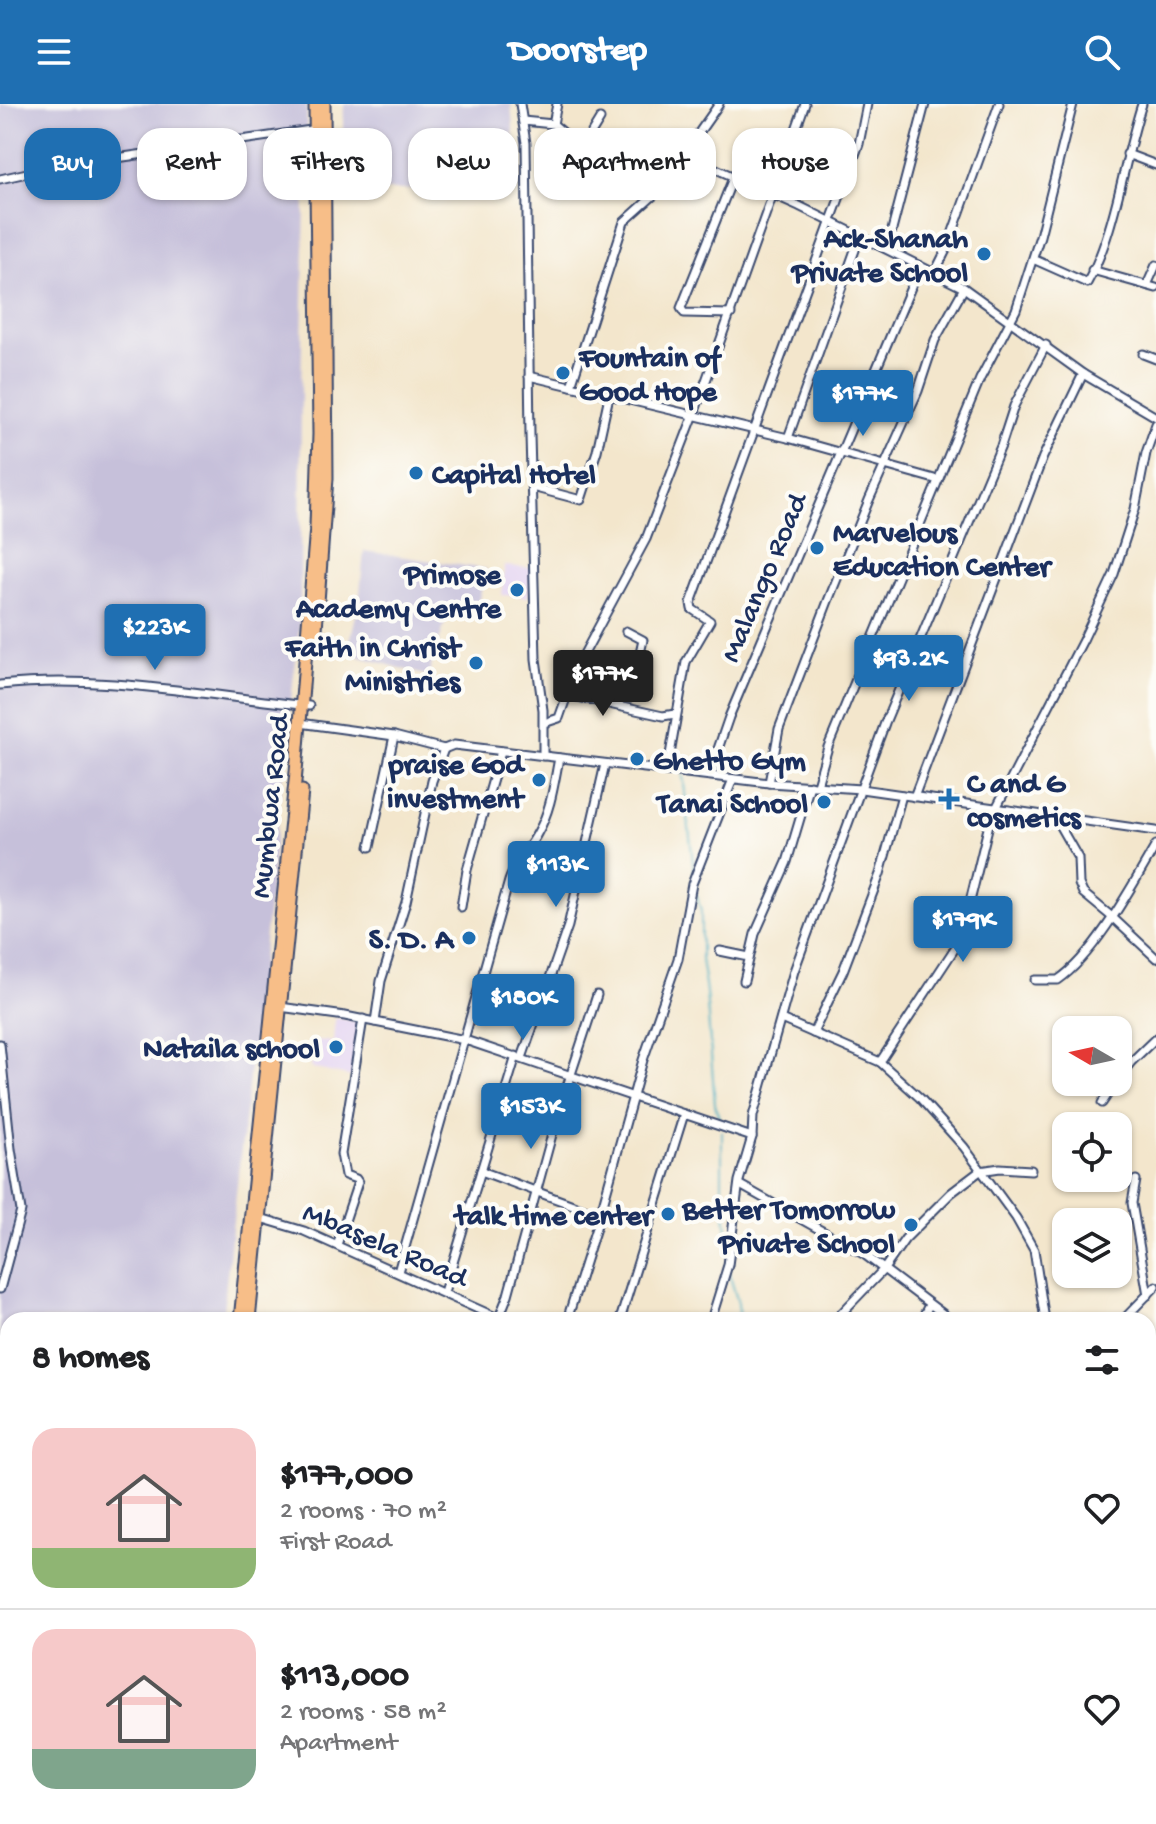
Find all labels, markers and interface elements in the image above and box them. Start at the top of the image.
icon: menu [32,30,76,74]
icon: search [1080,30,1124,74]
text: Doorstep [509,31,647,74]
chip: Buy [24,128,121,200]
chip: Rent [137,128,247,200]
chip: Filters [263,128,392,200]
chip: New [408,128,518,200]
chip: Apartment [534,128,716,200]
chip: House [732,128,857,200]
place label: Ack-Shanah Private School [790,224,968,293]
marker: Ack-Shanah Private School [975,245,993,263]
place label: Fountain of Good Hope [578,343,723,412]
marker: Fountain of Good Hope [554,364,572,382]
pin: $177K [807,370,919,438]
text: $177K [831,380,895,411]
place label: Capital Hotel [432,460,596,495]
marker: Capital Hotel [407,464,425,482]
street label: Malango Road [715,487,818,669]
place label: Marvelous Education Center [833,518,1054,587]
marker: Marvelous Education Center [808,539,826,557]
place label: Primose Academy Centre [295,560,503,629]
marker: Primose Academy Centre [508,581,526,599]
pin: $223K [99,604,211,672]
text: $223K [123,614,188,645]
place label: Faith in Christ Ministries [284,633,463,702]
pin: $93.2K [844,635,974,703]
text: $93.2K [872,645,946,676]
pin: $177K [547,650,659,718]
marker: Faith in Christ Ministries [467,654,485,672]
text: $177K [571,660,635,691]
street label: Mumbwa Road [245,710,300,900]
place label: Ghetto Gym [653,746,806,781]
place label: praise God investment [387,750,526,819]
marker: Ghetto Gym [628,750,646,768]
place label: C and G cosmetics [967,769,1083,838]
marker: praise God investment [530,771,548,789]
marker: C and G cosmetics [938,788,960,810]
place label: Tanai School [655,789,808,824]
marker: Tanai School [815,793,833,811]
pin: $113K [500,841,612,909]
text: $113K [526,851,586,882]
pin: $179K [907,896,1019,964]
text: $179K [931,906,995,937]
place label: S. D. A [369,925,455,960]
marker: S. D. A [460,929,478,947]
pin: $180K [467,974,579,1042]
text: $180K [490,984,556,1015]
north arrow [1052,1016,1132,1096]
map controls [1052,1016,1132,1288]
place label: Nataila school [143,1034,320,1069]
marker: Nataila school [327,1038,345,1056]
pin: $153K [475,1083,587,1151]
text: $153K [499,1093,563,1124]
button: locate [1052,1112,1132,1192]
place label: Better Tomorrow Private School [681,1195,896,1264]
street label: Mbasela Road [297,1197,474,1299]
place label: talk time center [452,1201,655,1236]
marker: talk time center [659,1205,677,1223]
button: layers [1052,1208,1132,1288]
marker: Better Tomorrow Private School [902,1216,920,1234]
icon: filters [1080,1338,1124,1382]
text: 8 homes [32,1340,149,1380]
text: $177,000 [280,1457,413,1497]
icon: home [96,1460,192,1556]
icon: heart [1080,1486,1124,1530]
text: 2 rooms · 70 m² [280,1497,447,1528]
text: First Road [280,1528,391,1559]
text: $113,000 [280,1658,409,1698]
icon: home [96,1661,192,1757]
icon: heart [1080,1687,1124,1731]
text: 2 rooms · 58 m² [280,1698,446,1729]
text: Apartment [280,1729,397,1760]

